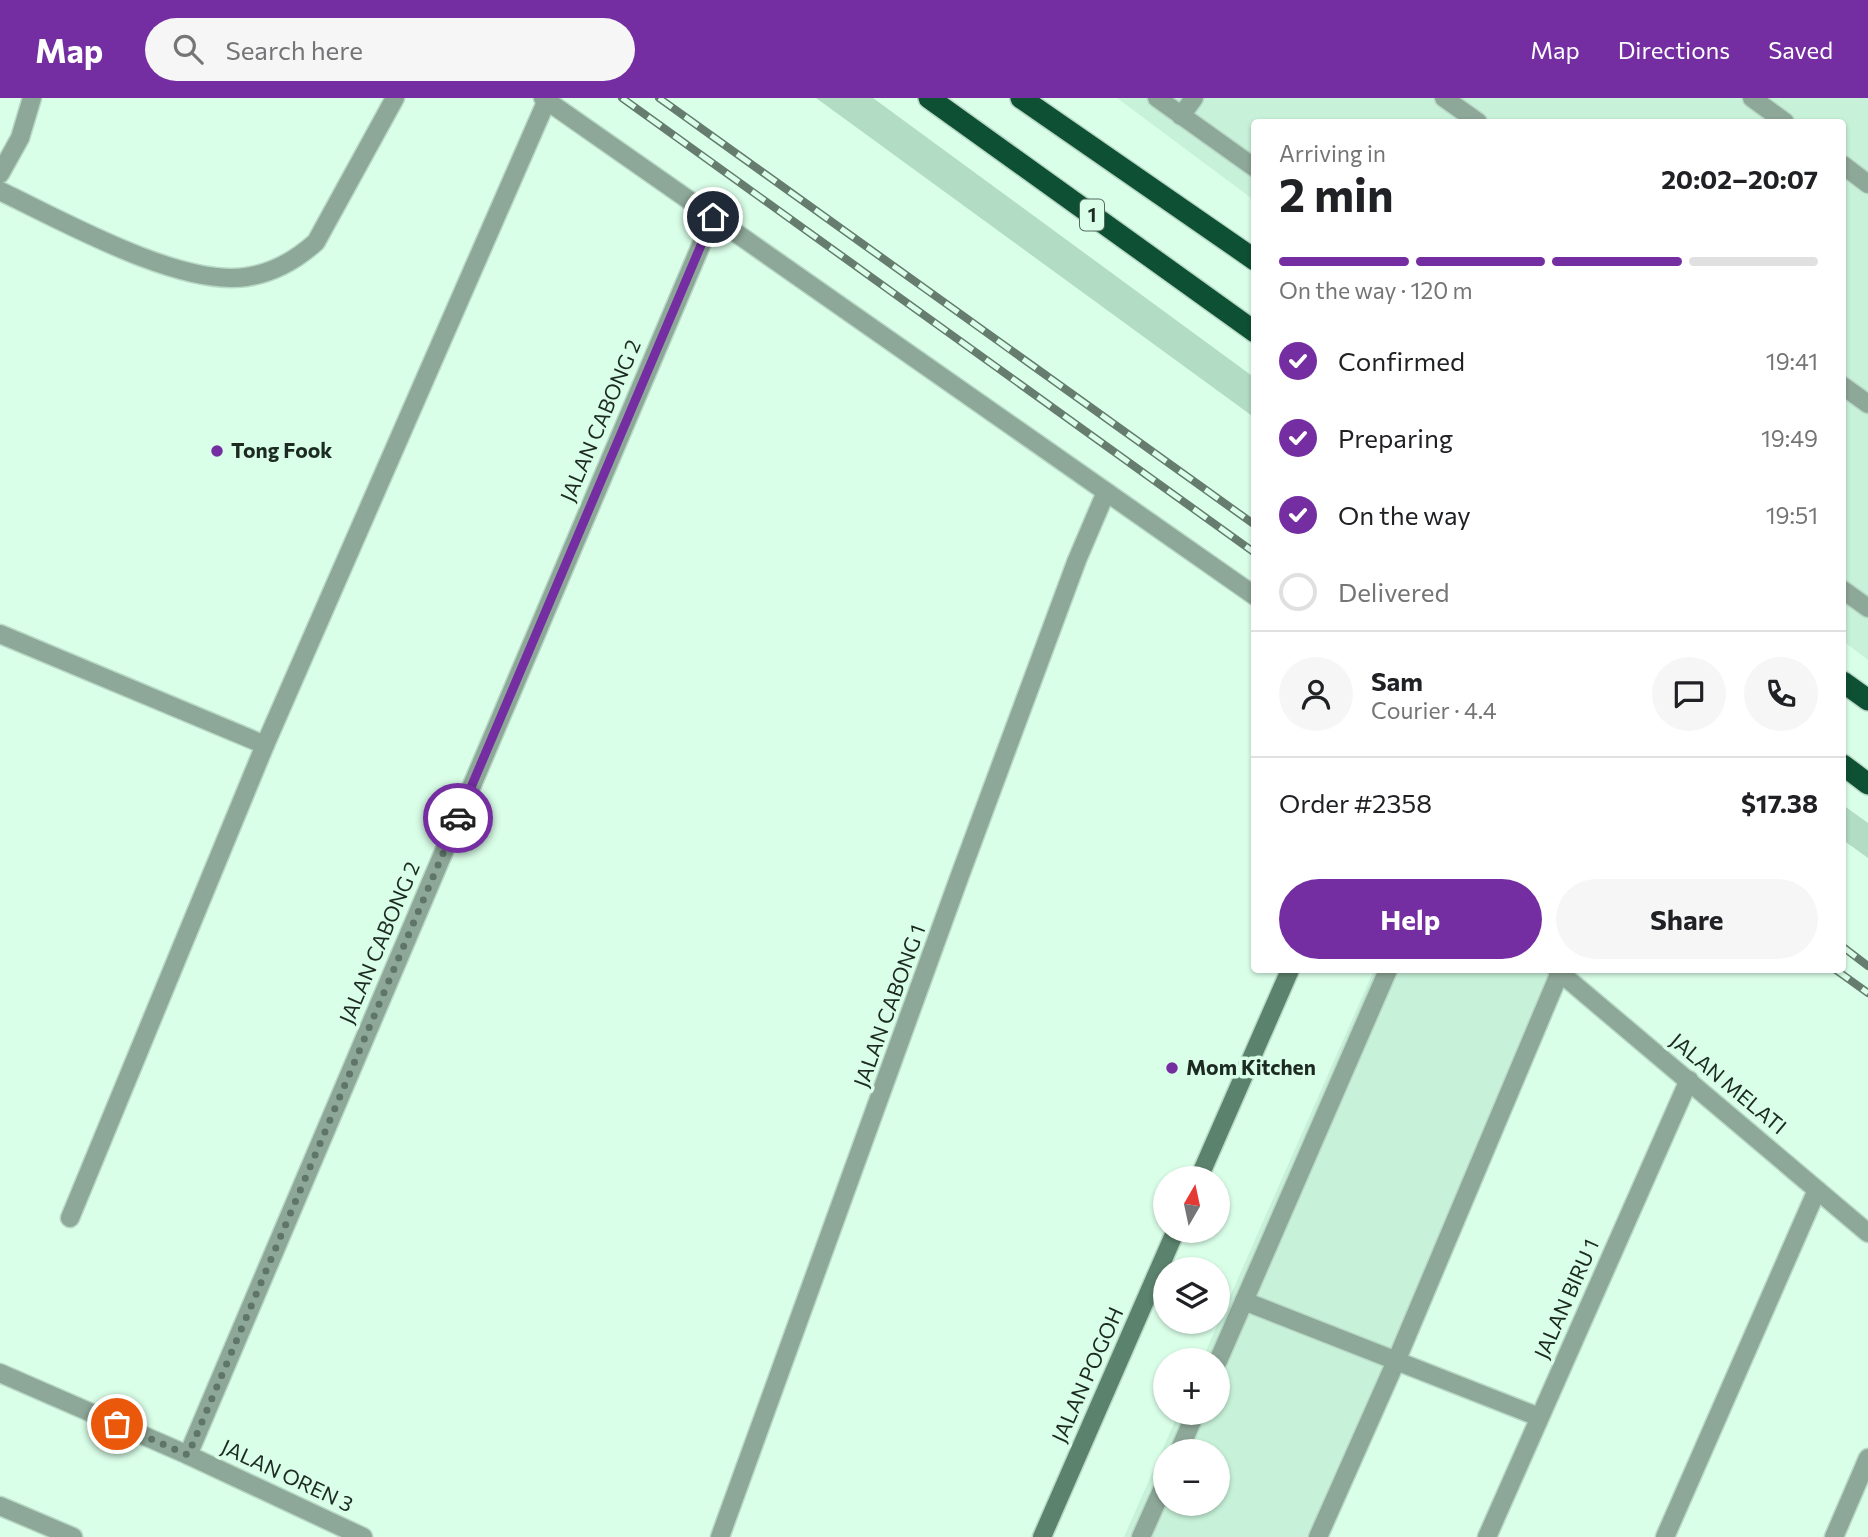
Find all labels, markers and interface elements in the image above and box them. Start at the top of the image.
search box [145,18,635,81]
text: Map [35,29,103,70]
icon: search [169,30,207,68]
text: Search here [225,34,363,65]
text: Map [1530,35,1580,64]
text: Directions [1618,35,1730,64]
text: Saved [1768,35,1833,64]
text: Arriving in [1279,139,1386,167]
text: 20:02–20:07 [1661,163,1818,194]
text: 2 min [1279,165,1394,221]
pin [683,187,743,247]
icon: home [694,198,732,236]
road number: 1 [1080,200,1104,230]
text: On the way · 120 m [1279,276,1473,304]
street label: JALAN CABONG 2 [554,336,645,505]
icon: check [1279,342,1317,380]
text: Confirmed [1338,345,1465,376]
text: 19:41 [1766,347,1818,375]
icon: check [1279,419,1317,457]
text: Preparing [1338,422,1453,453]
text: 19:49 [1761,424,1818,452]
place label: Tong Fook [231,437,332,462]
marker: Tong Fook [209,443,225,459]
icon: check [1279,496,1317,534]
text: On the way [1338,499,1471,530]
text: 19:51 [1766,501,1818,529]
text: Delivered [1338,576,1449,607]
button: person [1279,657,1353,731]
button: chat [1652,657,1726,731]
button: phone [1744,657,1818,731]
text: Sam [1371,665,1423,696]
text: Courier · 4.4 [1371,696,1497,724]
courier [423,783,493,853]
text: Order #2358 [1279,787,1432,818]
text: $17.38 [1741,787,1818,818]
icon: car [439,799,477,837]
street label: JALAN CABONG 2 [333,858,424,1027]
button: Help [1279,879,1542,959]
button: Share [1556,879,1818,959]
street label: JALAN CABONG 1 [848,921,930,1090]
street label: JALAN MELATI [1666,1027,1792,1139]
place label: Mom Kitchen [1186,1054,1316,1079]
marker: Mom Kitchen [1164,1060,1180,1076]
north arrow [1153,1166,1230,1242]
map controls [1153,1166,1230,1516]
street label: JALAN BIRU 1 [1528,1235,1603,1362]
button: layers [1153,1257,1230,1334]
street label: JALAN POGOH [1046,1303,1128,1446]
button: + [1153,1348,1230,1425]
pin [87,1394,147,1454]
icon: bag [98,1405,136,1443]
street label: JALAN OREN 3 [218,1433,357,1516]
button: − [1153,1439,1230,1516]

